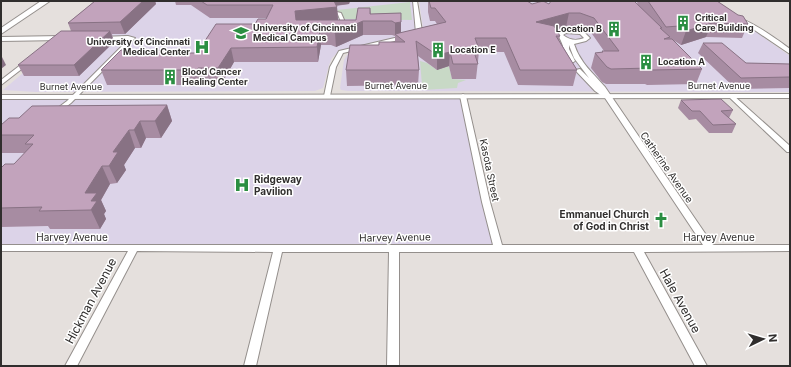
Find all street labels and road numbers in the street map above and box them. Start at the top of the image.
street label: Burnet Avenue [365,80,427,91]
street label: Burnet Avenue [688,80,750,91]
street label: Burnet Avenue [40,81,102,92]
street label: Catherine Avenue [638,129,696,205]
street label: Kasota Street [478,138,503,203]
street label: Harvey Avenue [359,230,431,244]
street label: Harvey Avenue [36,231,108,243]
street label: Harvey Avenue [683,231,755,243]
street label: Hickman Avenue [62,255,120,346]
street label: Hale Avenue [657,266,704,335]

